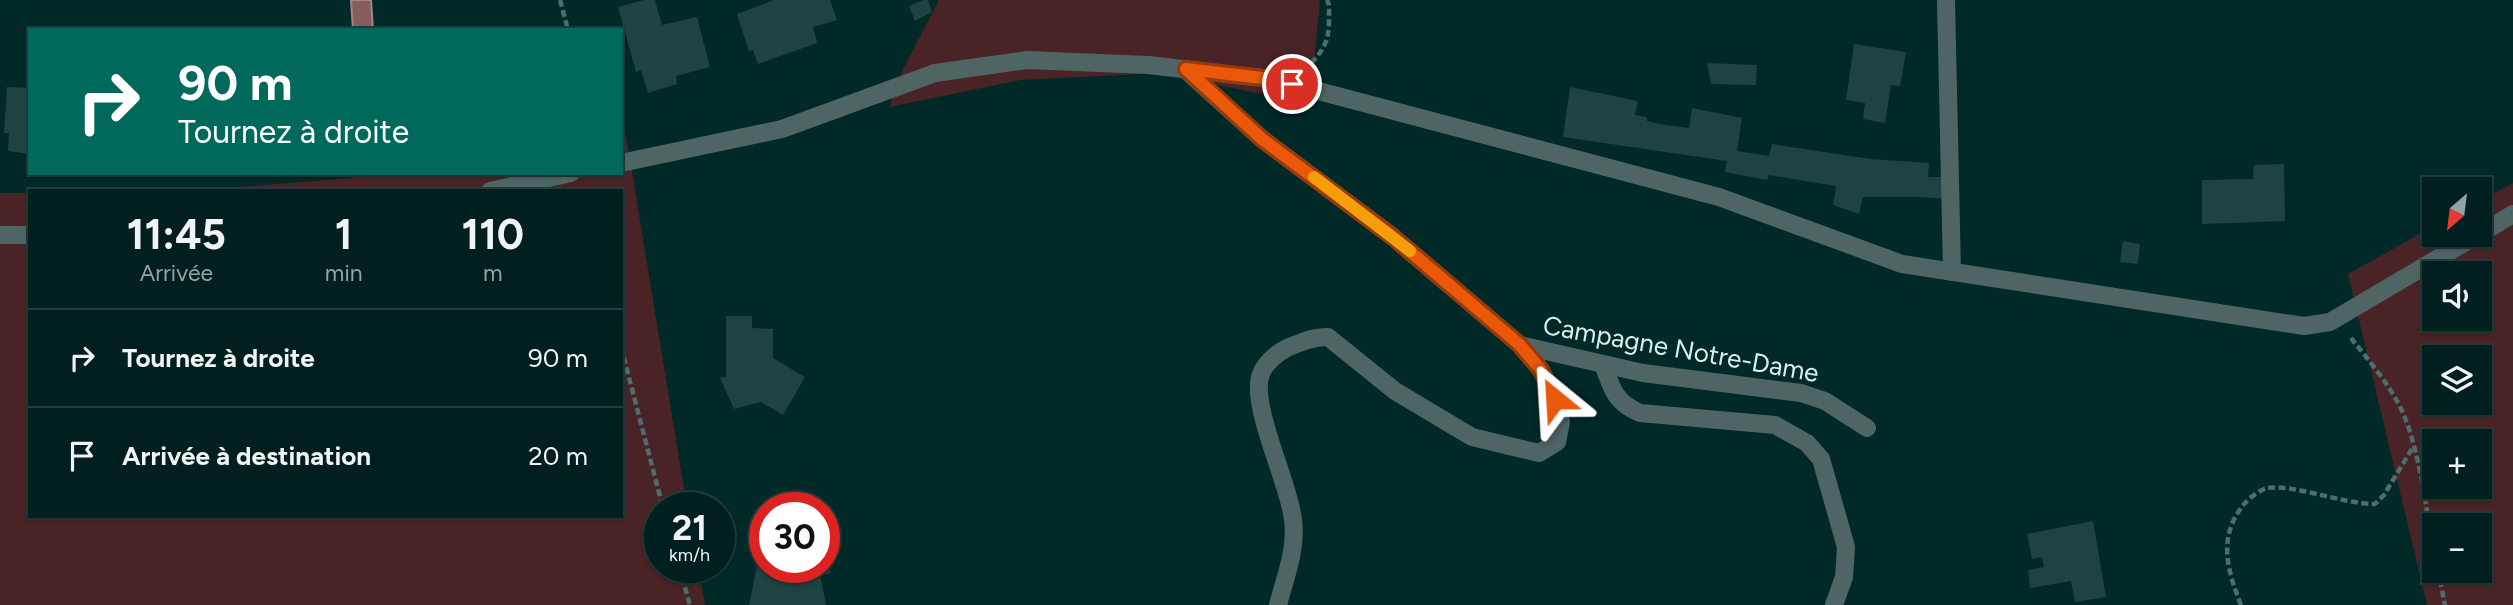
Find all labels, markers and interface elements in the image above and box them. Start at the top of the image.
text: 90 m [178,53,293,112]
pin [1262,54,1322,114]
icon: right [63,56,154,147]
icon: arrive [1273,65,1311,103]
text: Tournez à droite [178,113,409,151]
north arrow [2422,177,2492,247]
map controls [2422,177,2492,583]
text: 11:45 [127,209,226,260]
text: 1 [335,209,353,260]
text: 110 [461,209,524,260]
text: Arrivée [140,259,213,287]
text: min [325,259,363,287]
text: m [483,259,503,287]
button: sound [2422,261,2492,331]
street label: Campagne Notre-Dame [1541,309,1821,389]
icon: right [63,339,101,377]
text: Tournez à droite [122,342,315,374]
text: 90 m [528,342,588,374]
button: layers [2422,345,2492,415]
position arrow [1518,362,1592,436]
button: + [2422,429,2492,499]
icon: arrive [63,437,101,475]
text: Arrivée à destination [122,440,371,472]
text: 20 m [528,440,588,472]
speed limit sign: 30 [749,492,840,583]
text: 21 [672,507,707,549]
button: − [2422,513,2492,583]
text: km/h [669,544,710,566]

